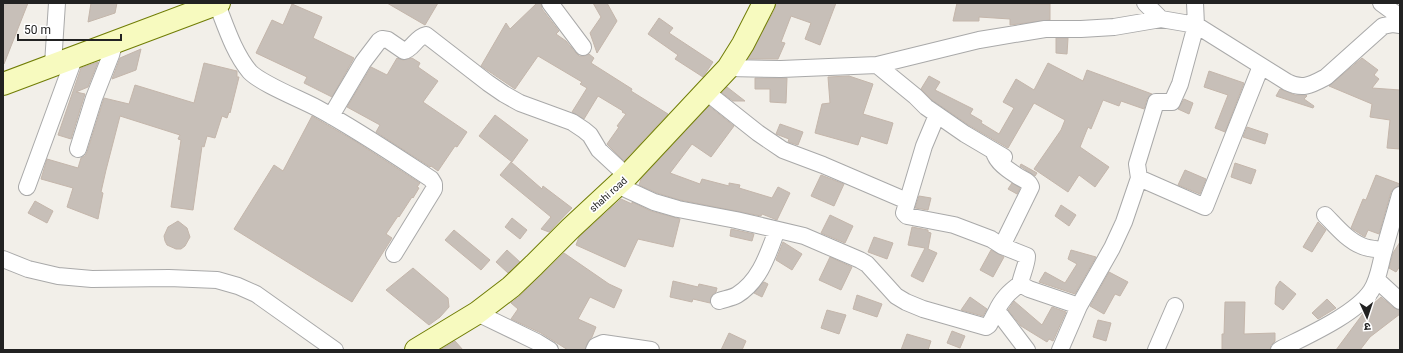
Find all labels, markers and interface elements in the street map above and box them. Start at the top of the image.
scale bar [18,16,121,42]
text: 50 m [24,23,51,37]
street label: shahi road [587,175,629,214]
north arrow [1347,297,1387,337]
text: उ [1363,320,1371,333]

